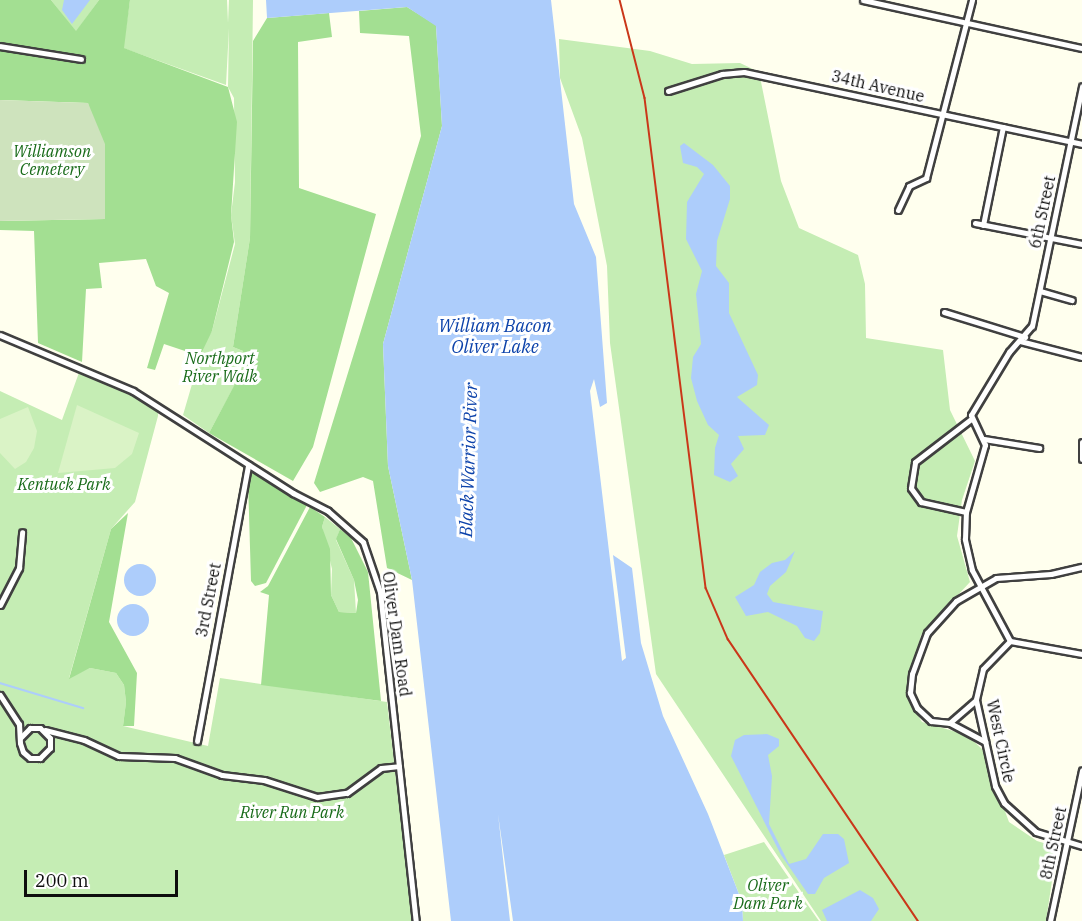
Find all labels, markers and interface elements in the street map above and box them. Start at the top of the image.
street label: 34th Avenue [830,66,926,106]
park label: Williamson Cemetery [13,141,91,179]
street label: 6th Street [1025,174,1059,250]
water label: William Bacon Oliver Lake [438,316,552,358]
park label: Northport River Walk [183,348,257,386]
water label: Black Warrior River [456,382,482,538]
park label: Kentuck Park [18,474,110,494]
street label: 3rd Street [191,561,225,639]
street label: Oliver Dam Road [379,570,415,698]
street label: West Circle [983,698,1019,784]
park label: River Run Park [240,802,344,822]
street label: 8th Street [1036,805,1070,881]
scale bar [27,858,182,896]
text: 200 m [35,869,89,892]
park label: Oliver Dam Park [733,875,803,913]

